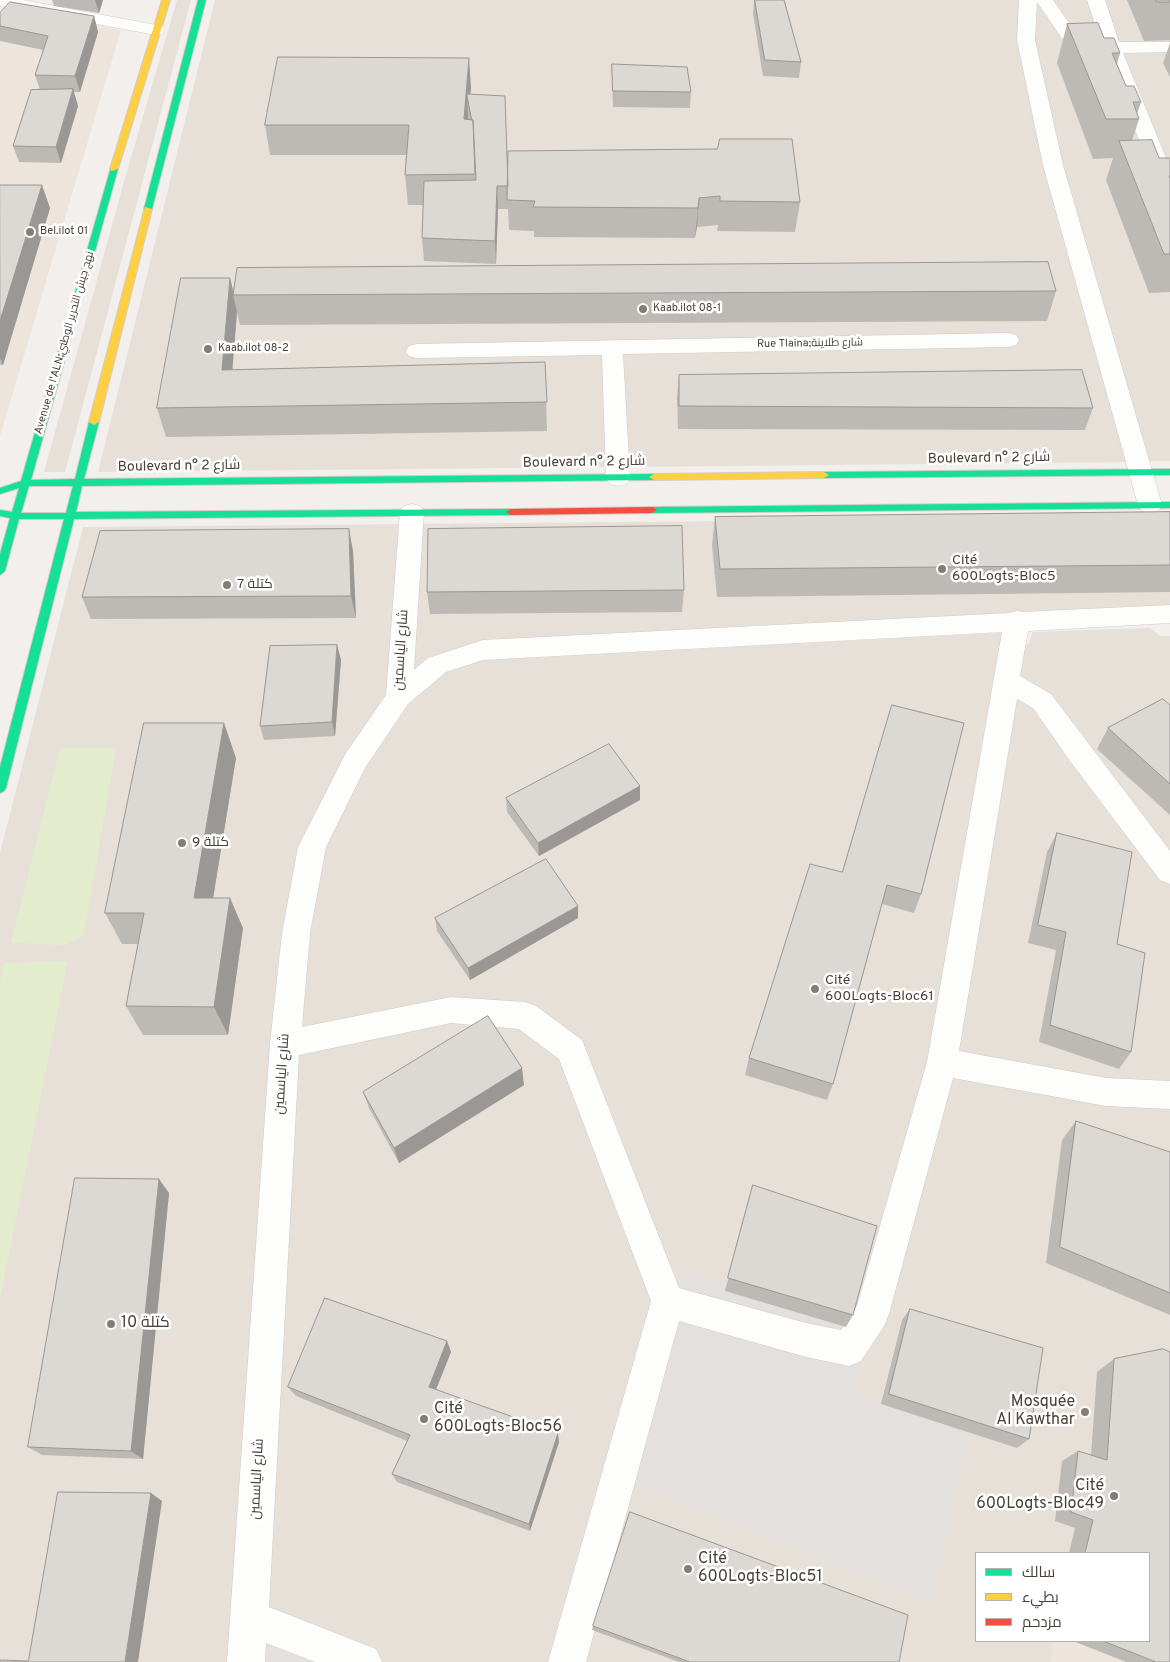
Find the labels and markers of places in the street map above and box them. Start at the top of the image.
place label: Bel.ilot 01 [40,225,88,239]
marker: Bel.ilot 01 [24,226,36,238]
place label: Kaab.ilot 08-1 [653,302,721,316]
marker: Kaab.ilot 08-1 [637,303,649,315]
place label: Kaab.ilot 08-2 [218,342,289,356]
marker: Kaab.ilot 08-2 [202,343,214,355]
place label: Cité 600Logts-Bloc5 [952,553,1056,586]
marker: Cité 600Logts-Bloc5 [936,563,948,575]
place label: كتلة 7 [237,577,273,593]
marker: كتلة 7 [221,579,233,591]
place label: كتلة 9 [192,835,229,851]
marker: كتلة 9 [176,837,188,849]
place label: Cité 600Logts-Bloc61 [825,973,934,1006]
marker: Cité 600Logts-Bloc61 [809,983,821,995]
place label: كتلة 10 [121,1314,170,1334]
marker: كتلة 10 [105,1318,117,1330]
place label: Mosquée Al Kawthar [996,1393,1075,1431]
place label: Cité 600Logts-Bloc56 [434,1400,562,1438]
marker: Mosquée Al Kawthar [1079,1406,1091,1418]
marker: Cité 600Logts-Bloc56 [418,1413,430,1425]
place label: Cité 600Logts-Bloc49 [976,1477,1104,1515]
marker: Cité 600Logts-Bloc49 [1108,1490,1120,1502]
place label: Cité 600Logts-Bloc51 [698,1550,822,1588]
marker: Cité 600Logts-Bloc51 [682,1563,694,1575]

